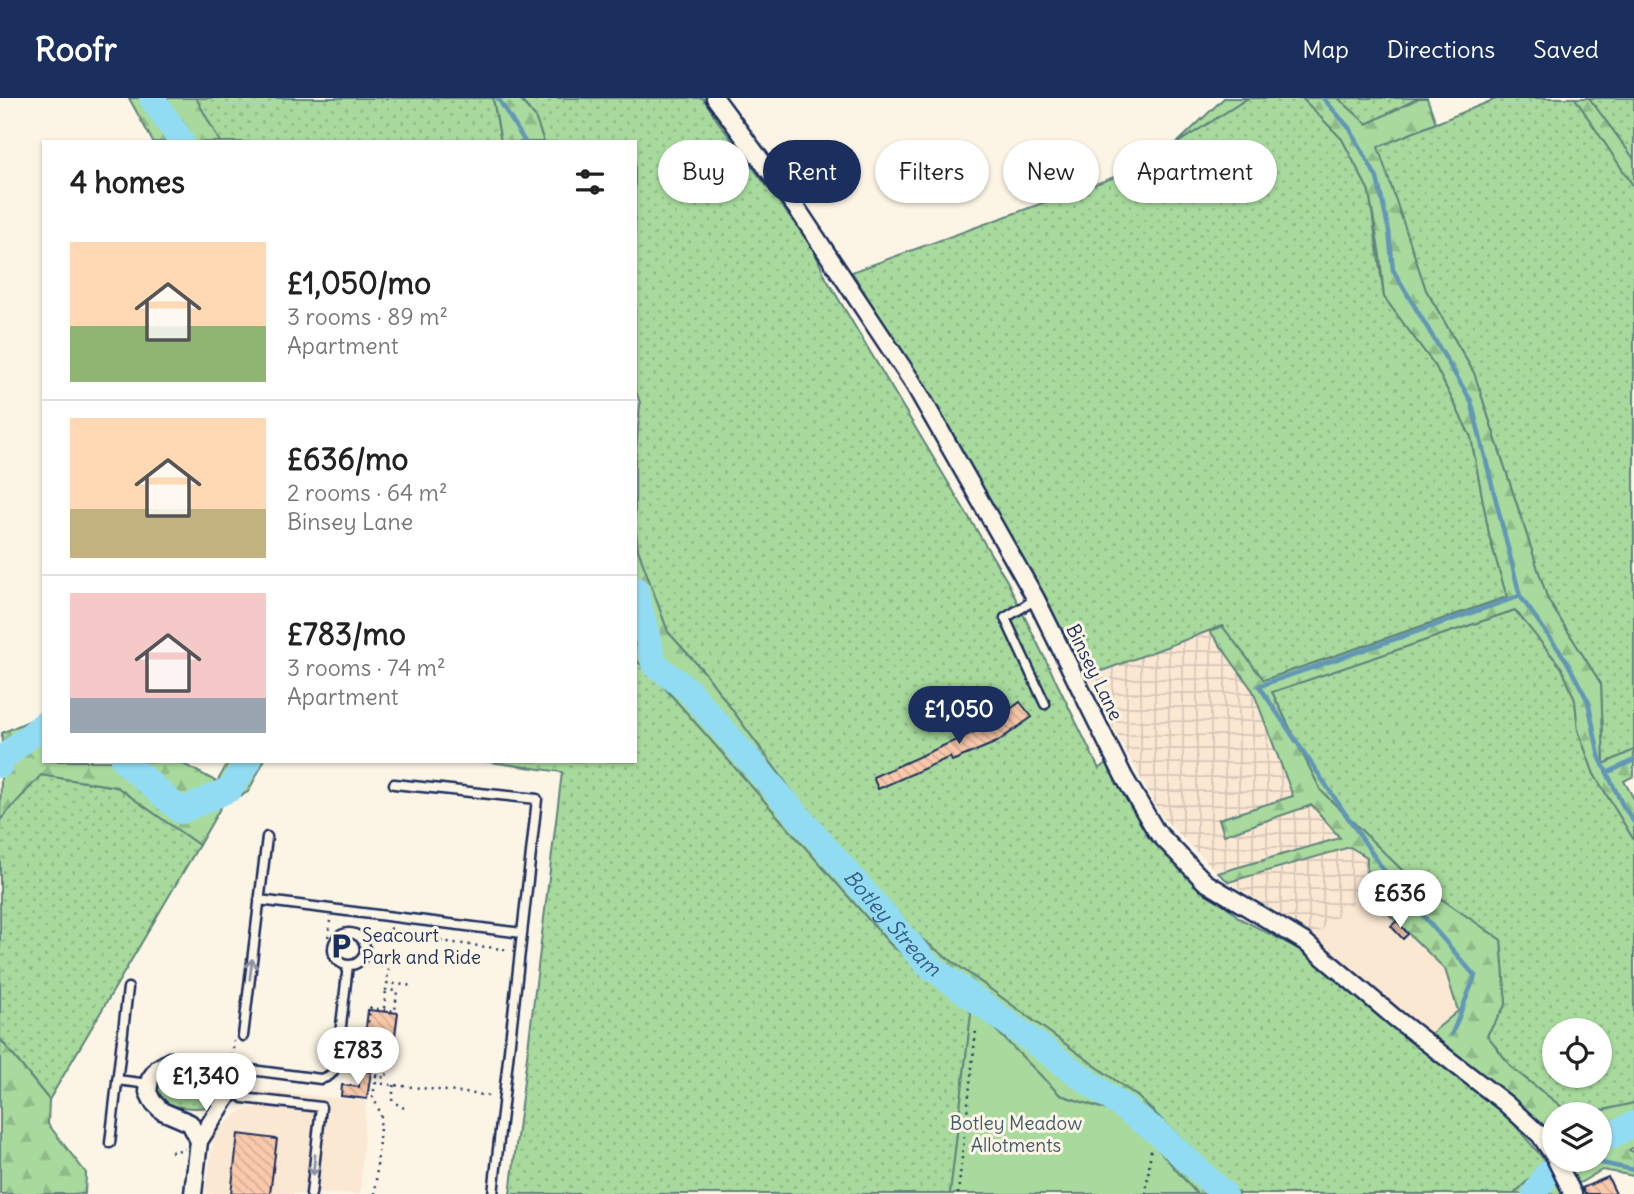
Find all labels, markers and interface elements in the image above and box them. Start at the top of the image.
text: Roofr [35,28,117,70]
text: Map [1302,34,1349,64]
text: Directions [1387,34,1495,64]
text: Saved [1533,34,1599,64]
chip: Buy [658,140,749,203]
chip: Rent [763,140,861,203]
chip: Filters [875,140,989,203]
chip: New [1003,140,1099,203]
chip: Apartment [1113,140,1277,203]
text: 4 homes [70,163,185,201]
icon: filters [571,163,609,201]
text: £1,050/mo [287,264,431,302]
icon: home [126,270,210,354]
text: 3 rooms · 89 m² [287,302,448,331]
text: Apartment [287,331,399,360]
text: £636/mo [287,440,408,478]
icon: home [126,446,210,530]
text: 2 rooms · 64 m² [287,478,448,507]
text: Binsey Lane [287,507,413,536]
text: £783/mo [287,615,406,653]
street label: Binsey Lane [1061,620,1129,724]
icon: home [126,621,210,705]
text: 3 rooms · 74 m² [287,653,446,682]
text: Apartment [287,682,399,711]
pin: £1,050 [902,686,1016,746]
text: £1,050 [924,694,994,723]
water label: Botley Stream [838,864,946,983]
pin: £636 [1359,870,1441,930]
text: £636 [1374,878,1426,907]
place label: Seacourt Park and Ride [362,923,481,969]
parking icon: Seacourt Park and Ride [326,931,356,961]
one-way arrow [244,958,257,981]
map controls [1542,1018,1612,1172]
button: locate [1542,1018,1612,1088]
pin: £783 [317,1028,399,1087]
text: £783 [333,1035,383,1064]
pin: £1,340 [149,1054,263,1113]
text: £1,340 [172,1061,240,1090]
button: layers [1542,1102,1612,1172]
park label: Botley Meadow Allotments [950,1111,1082,1157]
one-way arrow [308,1154,321,1176]

